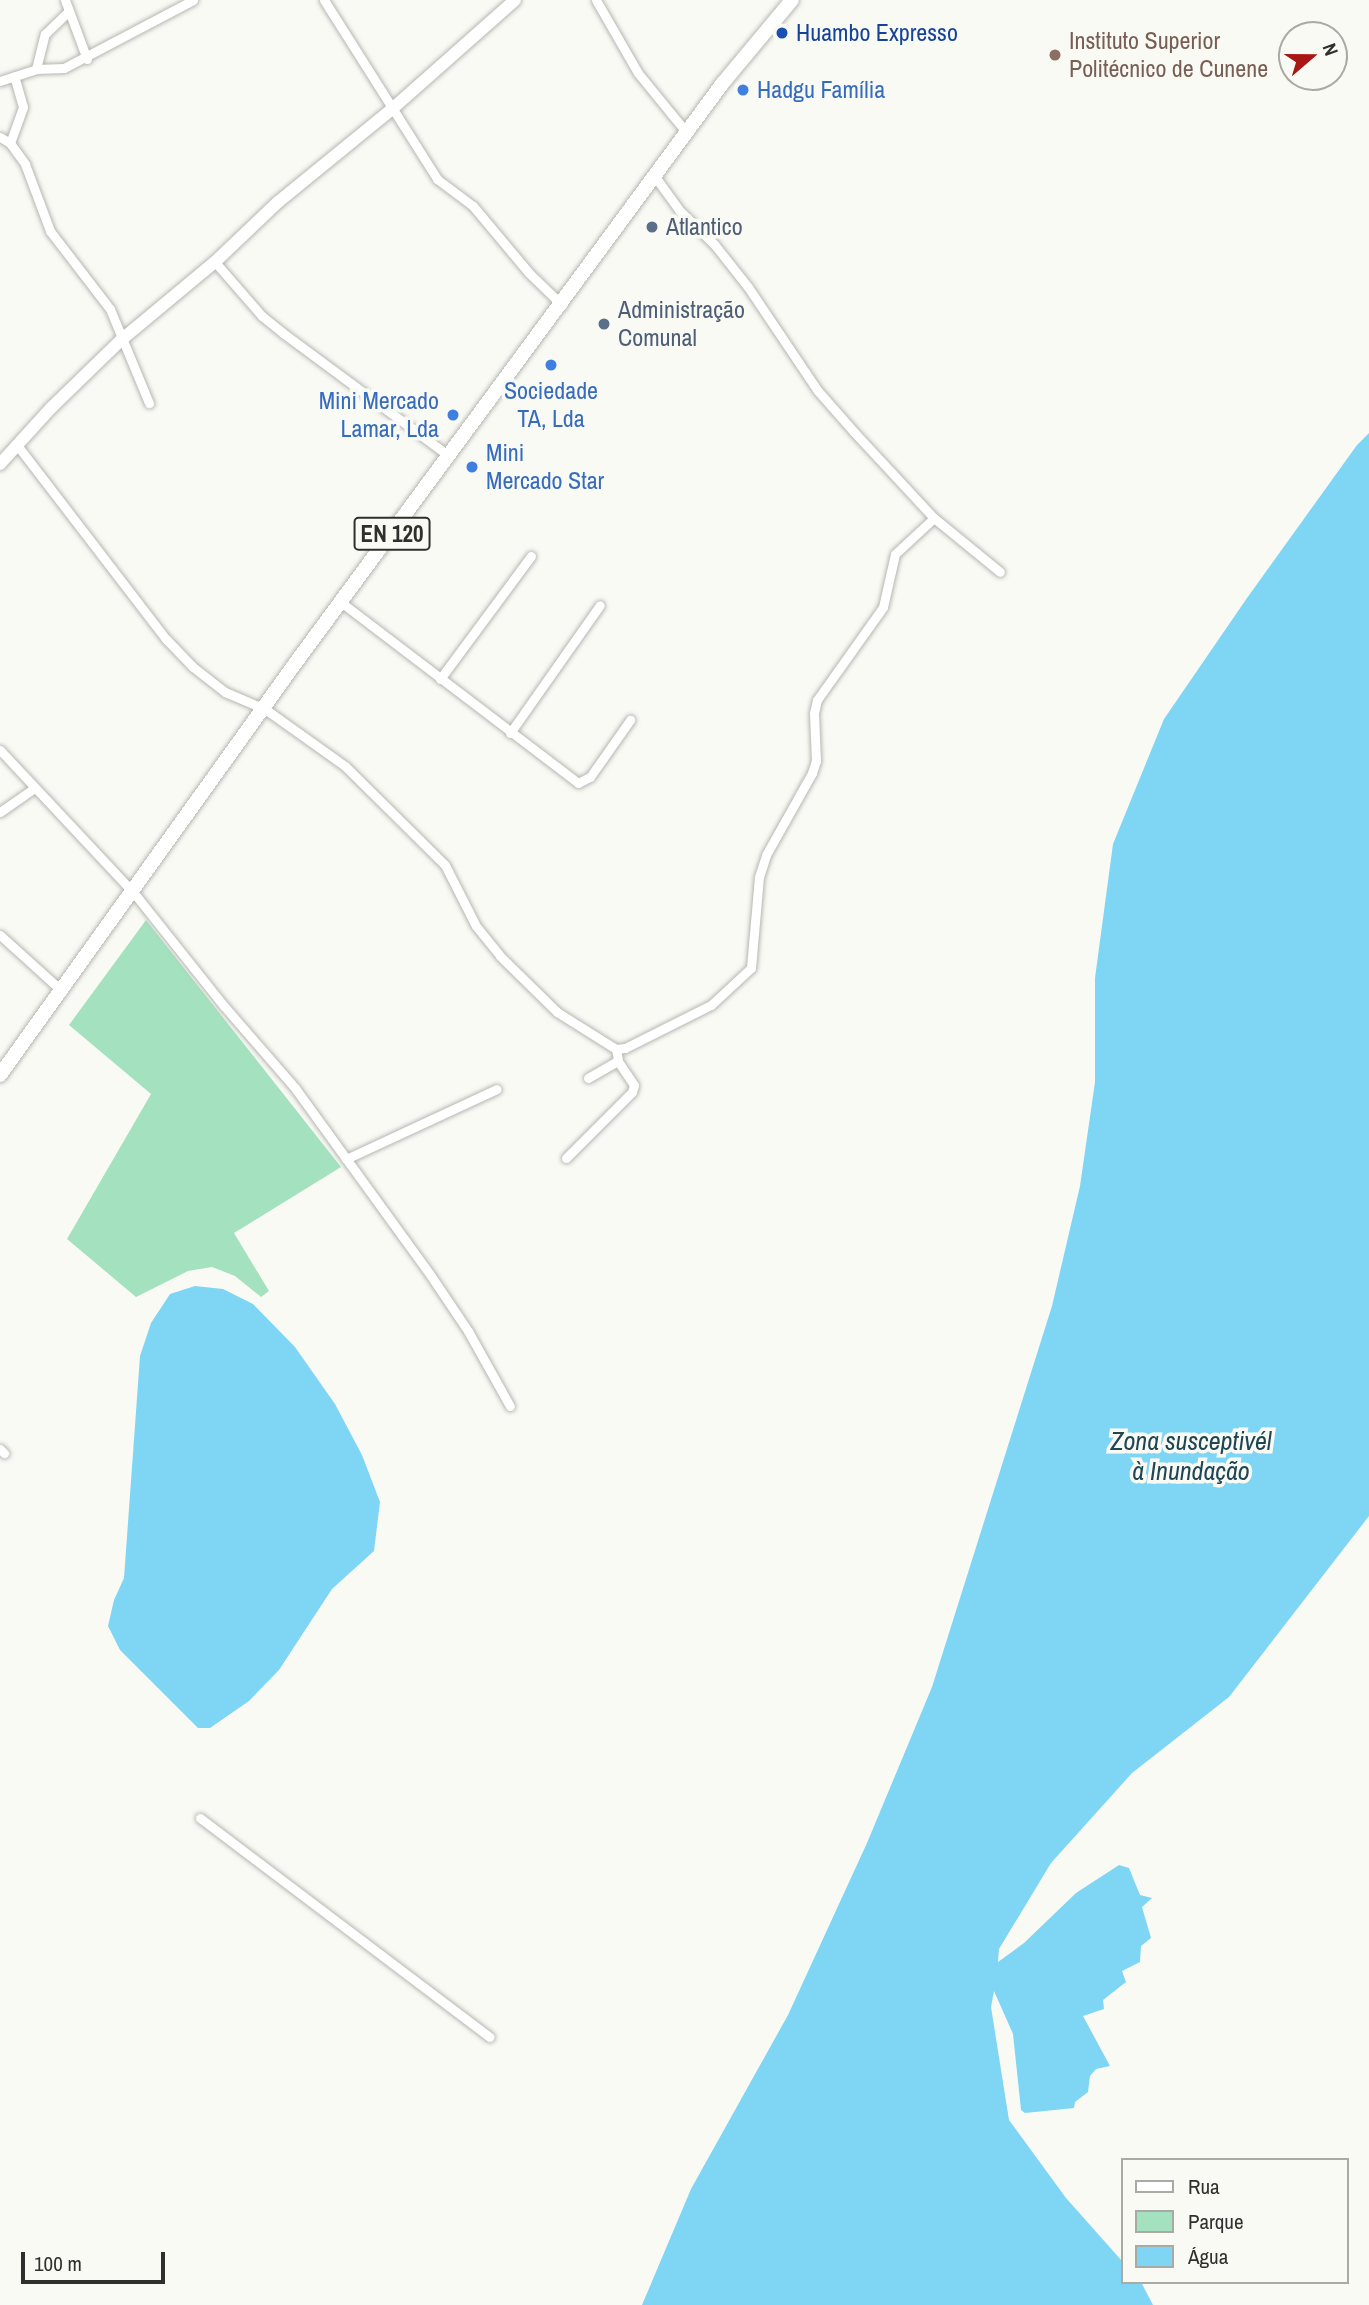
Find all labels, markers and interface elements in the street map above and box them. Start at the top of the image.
place label: Huambo Expresso [796,19,958,47]
north arrow [1278,21,1348,91]
marker: Huambo Expresso [774,25,790,41]
place label: Instituto Superior Politécnico de Cunene [1069,27,1268,83]
text: N [1317,40,1345,59]
marker: Instituto Superior Politécnico de Cunene [1047,47,1063,63]
place label: Hadgu Família [757,76,885,104]
marker: Hadgu Família [735,82,751,98]
place label: Atlantico [666,213,743,241]
marker: Atlantico [644,219,660,235]
place label: Administração Comunal [618,296,745,352]
marker: Administração Comunal [596,316,612,332]
marker: Sociedade TA, Lda [543,357,559,373]
place label: Sociedade TA, Lda [504,377,598,433]
place label: Mini Mercado Lamar, Lda [319,387,439,443]
marker: Mini Mercado Lamar, Lda [445,407,461,423]
place label: Mini Mercado Star [486,439,604,495]
marker: Mini Mercado Star [464,459,480,475]
road number: EN 120 [354,514,430,554]
water label: Zona susceptivél à Inundação [1110,1425,1272,1486]
legend [1120,2158,1348,2284]
text: Rua [1188,2172,1220,2201]
text: Parque [1188,2207,1244,2236]
scale bar [24,2238,168,2282]
text: Água [1188,2242,1228,2271]
text: 100 m [34,2249,82,2278]

